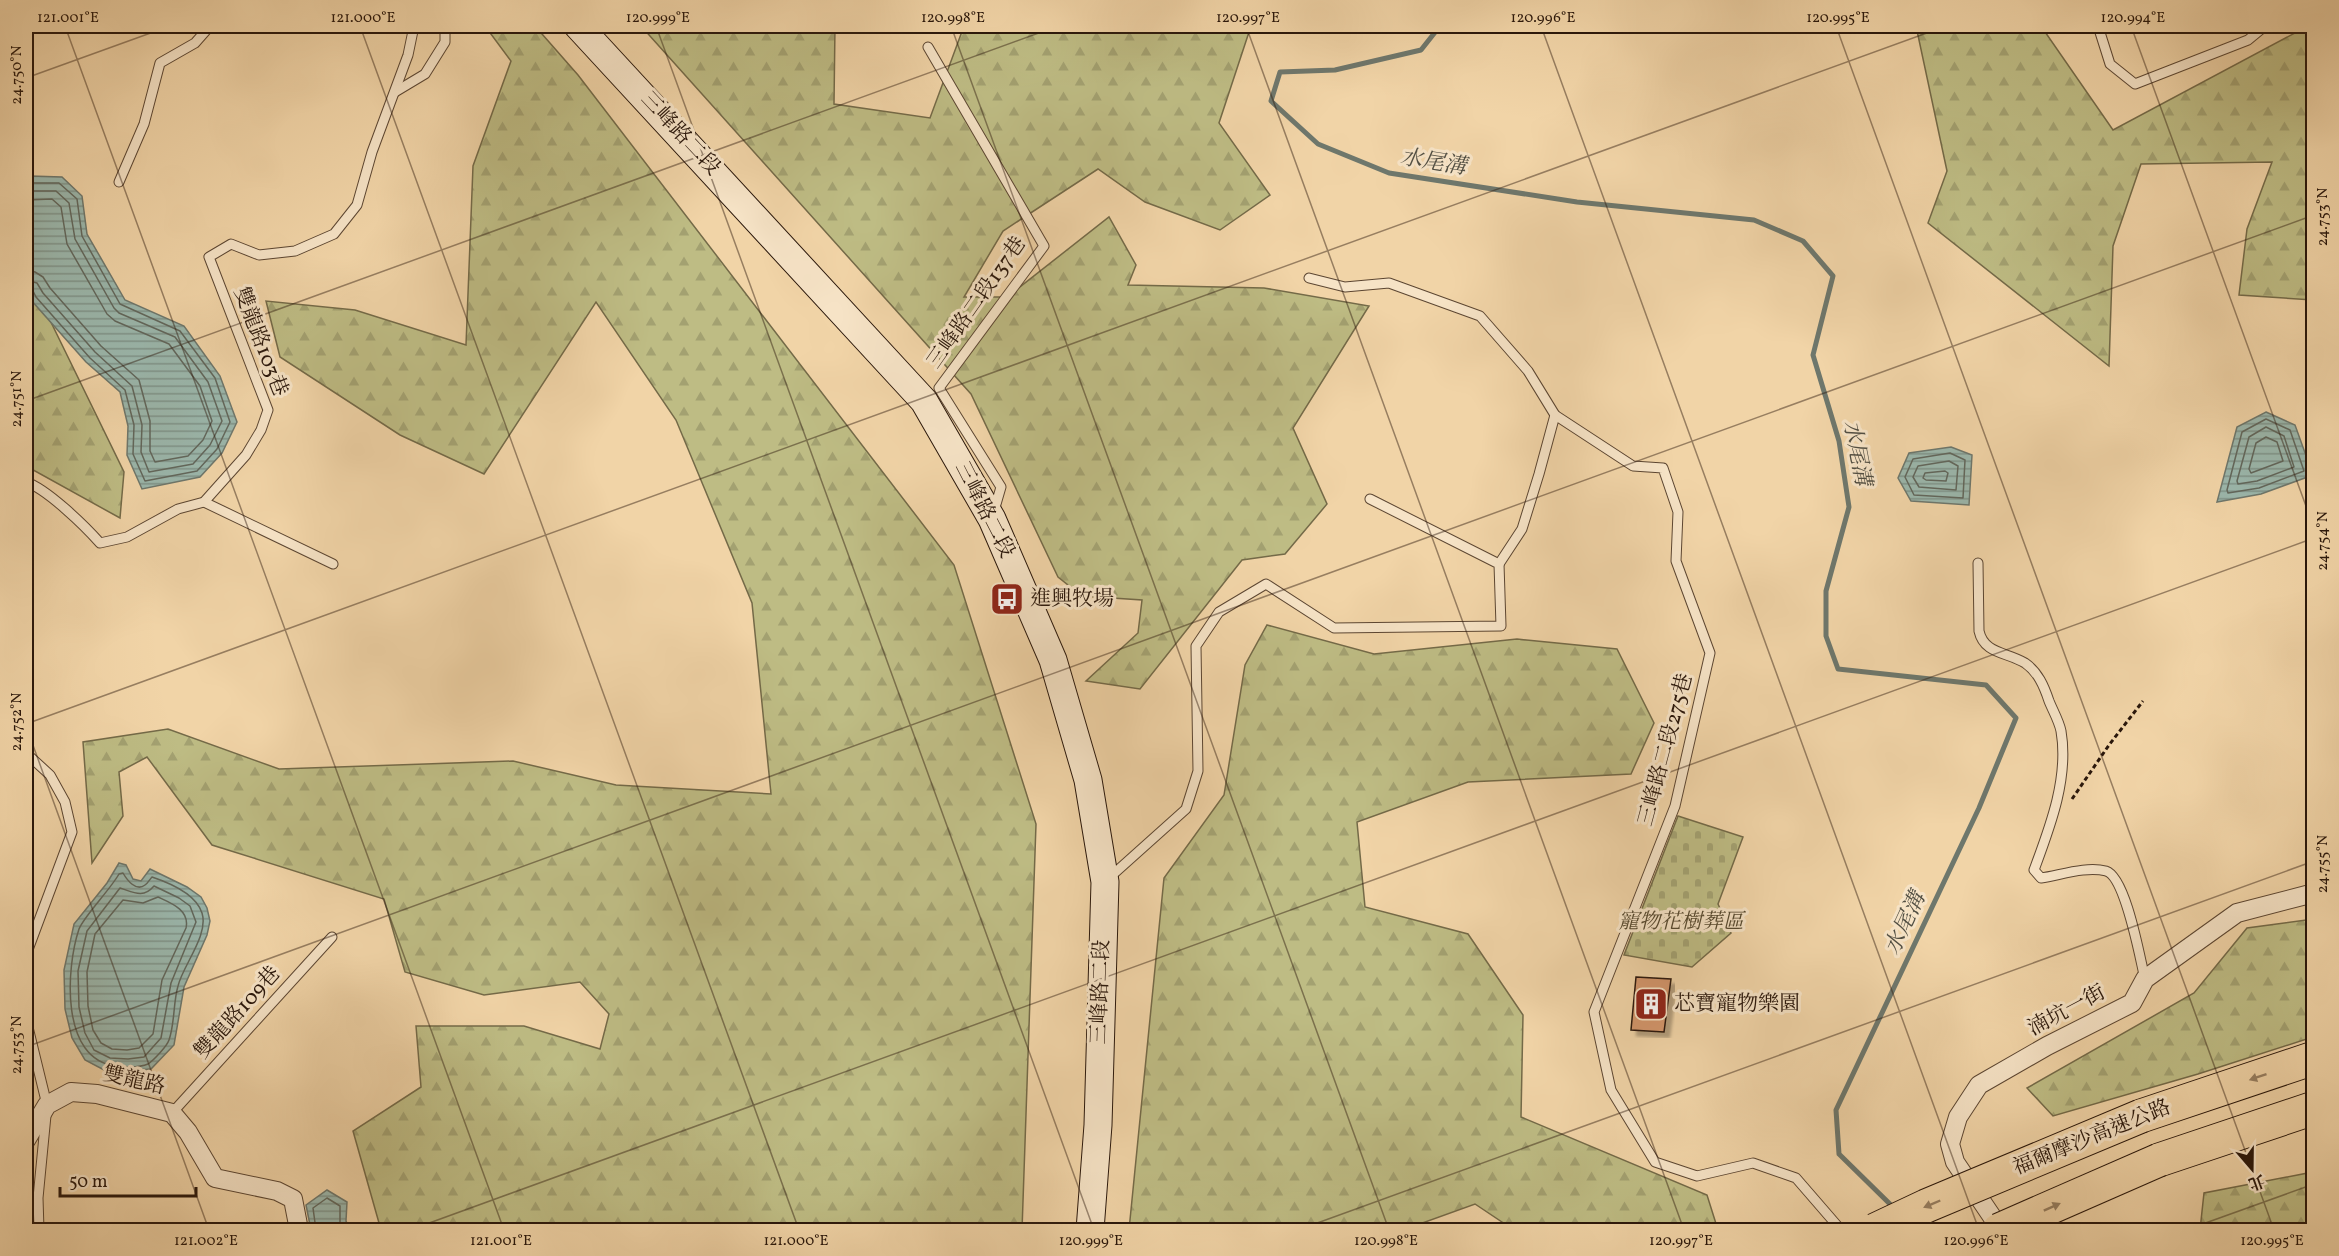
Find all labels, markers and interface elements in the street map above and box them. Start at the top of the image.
text: 121.001°E [37,8,99,29]
text: 121.000°E [330,8,396,29]
text: 120.999°E [626,8,690,29]
text: 120.998°E [921,8,985,29]
text: 120.997°E [1216,8,1280,29]
text: 120.996°E [1511,8,1575,29]
text: 120.995°E [1806,8,1870,29]
text: 120.994°E [2101,8,2165,29]
text: 24.750°N [7,45,28,105]
street label: 三峰路二段 [634,86,726,182]
water label: 水尾溝 [1398,143,1471,184]
text: 24.753°N [2313,188,2334,246]
street label: 三峰路二段137巷 [921,231,1033,375]
street label: 雙龍路103巷 [226,283,294,401]
text: 24.751°N [7,371,28,427]
water label: 水尾溝 [1834,418,1878,491]
street label: 三峰路二段 [947,457,1021,563]
text: 24.754°N [2313,511,2334,571]
bus stop icon: 進興牧場 [989,581,1025,617]
place label: 進興牧場 [1030,585,1114,614]
street label: 三峰路二段275巷 [1632,670,1700,830]
text: 24.752°N [7,693,28,751]
text: 24.755°N [2313,835,2334,893]
water label: 水尾溝 [1878,885,1935,960]
park label: 寵物花樹葬區 [1618,908,1747,937]
street label: 三峰路二段 [1085,939,1117,1045]
street label: 雙龍路109巷 [188,960,288,1066]
street label: 湳坑一街 [2023,978,2111,1044]
building icon: 芯寶寵物樂園 [1633,986,1669,1022]
place label: 芯寶寵物樂園 [1674,990,1800,1019]
text: 24.753°N [7,1016,28,1074]
street label: 雙龍路 [100,1060,168,1102]
one-way arrow [2249,1072,2267,1082]
street label: 福爾摩沙高速公路 [2009,1093,2175,1183]
north arrow [2222,1139,2282,1199]
scale bar [60,1160,196,1198]
text: 北 [2245,1168,2268,1194]
text: 50 m [69,1170,108,1195]
one-way arrow [1923,1199,1940,1208]
one-way arrow [2044,1202,2062,1212]
text: 121.002°E [174,1231,238,1252]
text: 121.001°E [470,1231,532,1252]
text: 121.000°E [763,1231,829,1252]
text: 120.999°E [1059,1231,1123,1252]
text: 120.998°E [1354,1231,1418,1252]
text: 120.997°E [1649,1231,1713,1252]
text: 120.996°E [1944,1231,2008,1252]
text: 120.995°E [2240,1231,2304,1252]

